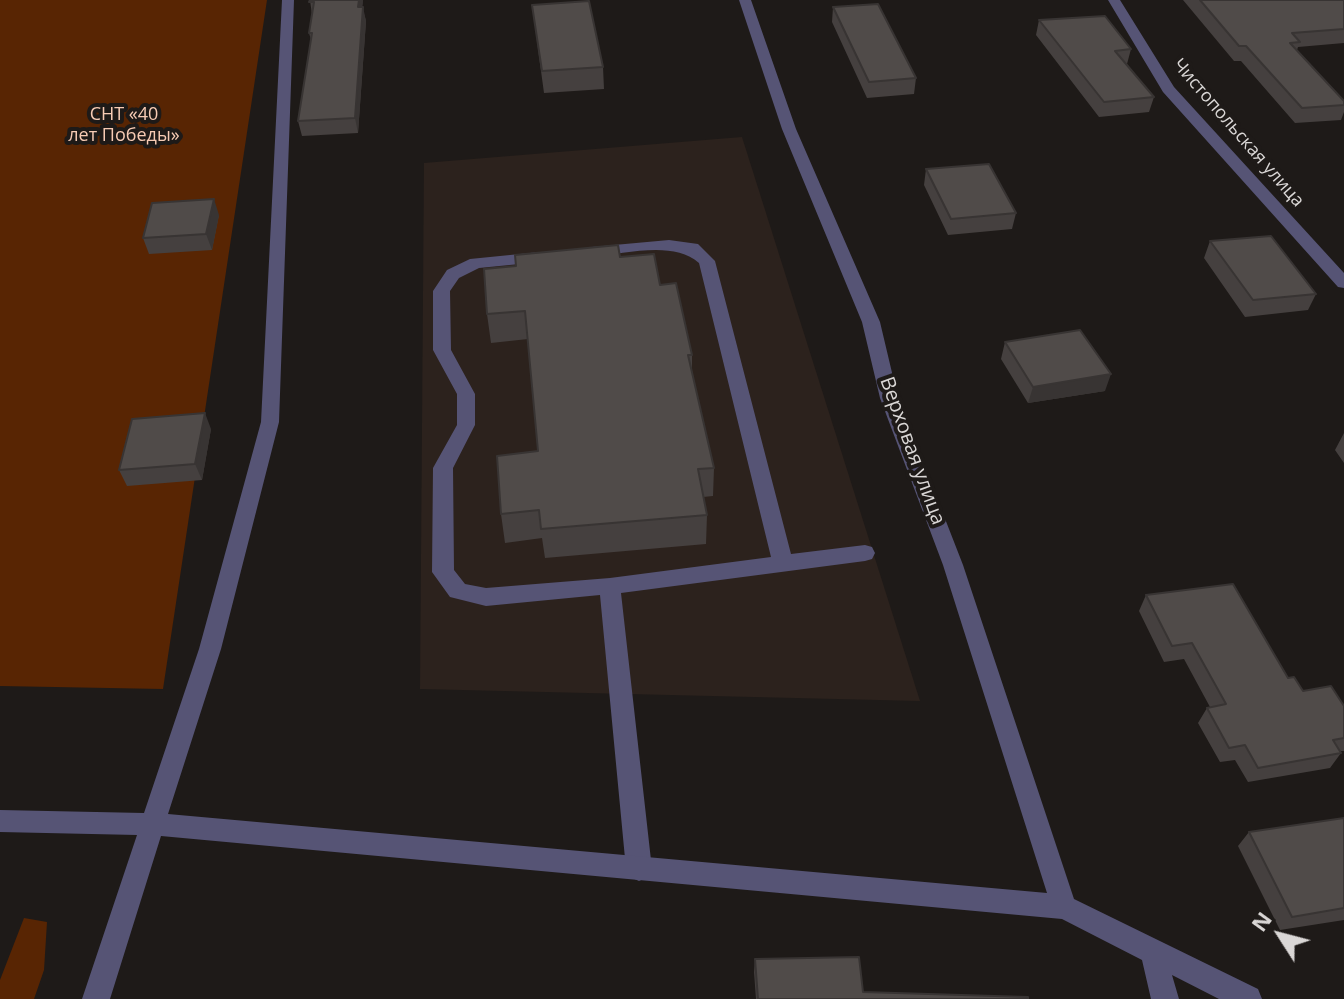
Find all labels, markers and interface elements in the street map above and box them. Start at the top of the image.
street label: Чистопольская улица [1168,54,1308,212]
park label: СНТ «40 лет Победы» [68,104,180,146]
street label: Верховая улица [874,374,950,528]
north arrow [1240,895,1320,975]
text: N [1243,905,1278,937]

